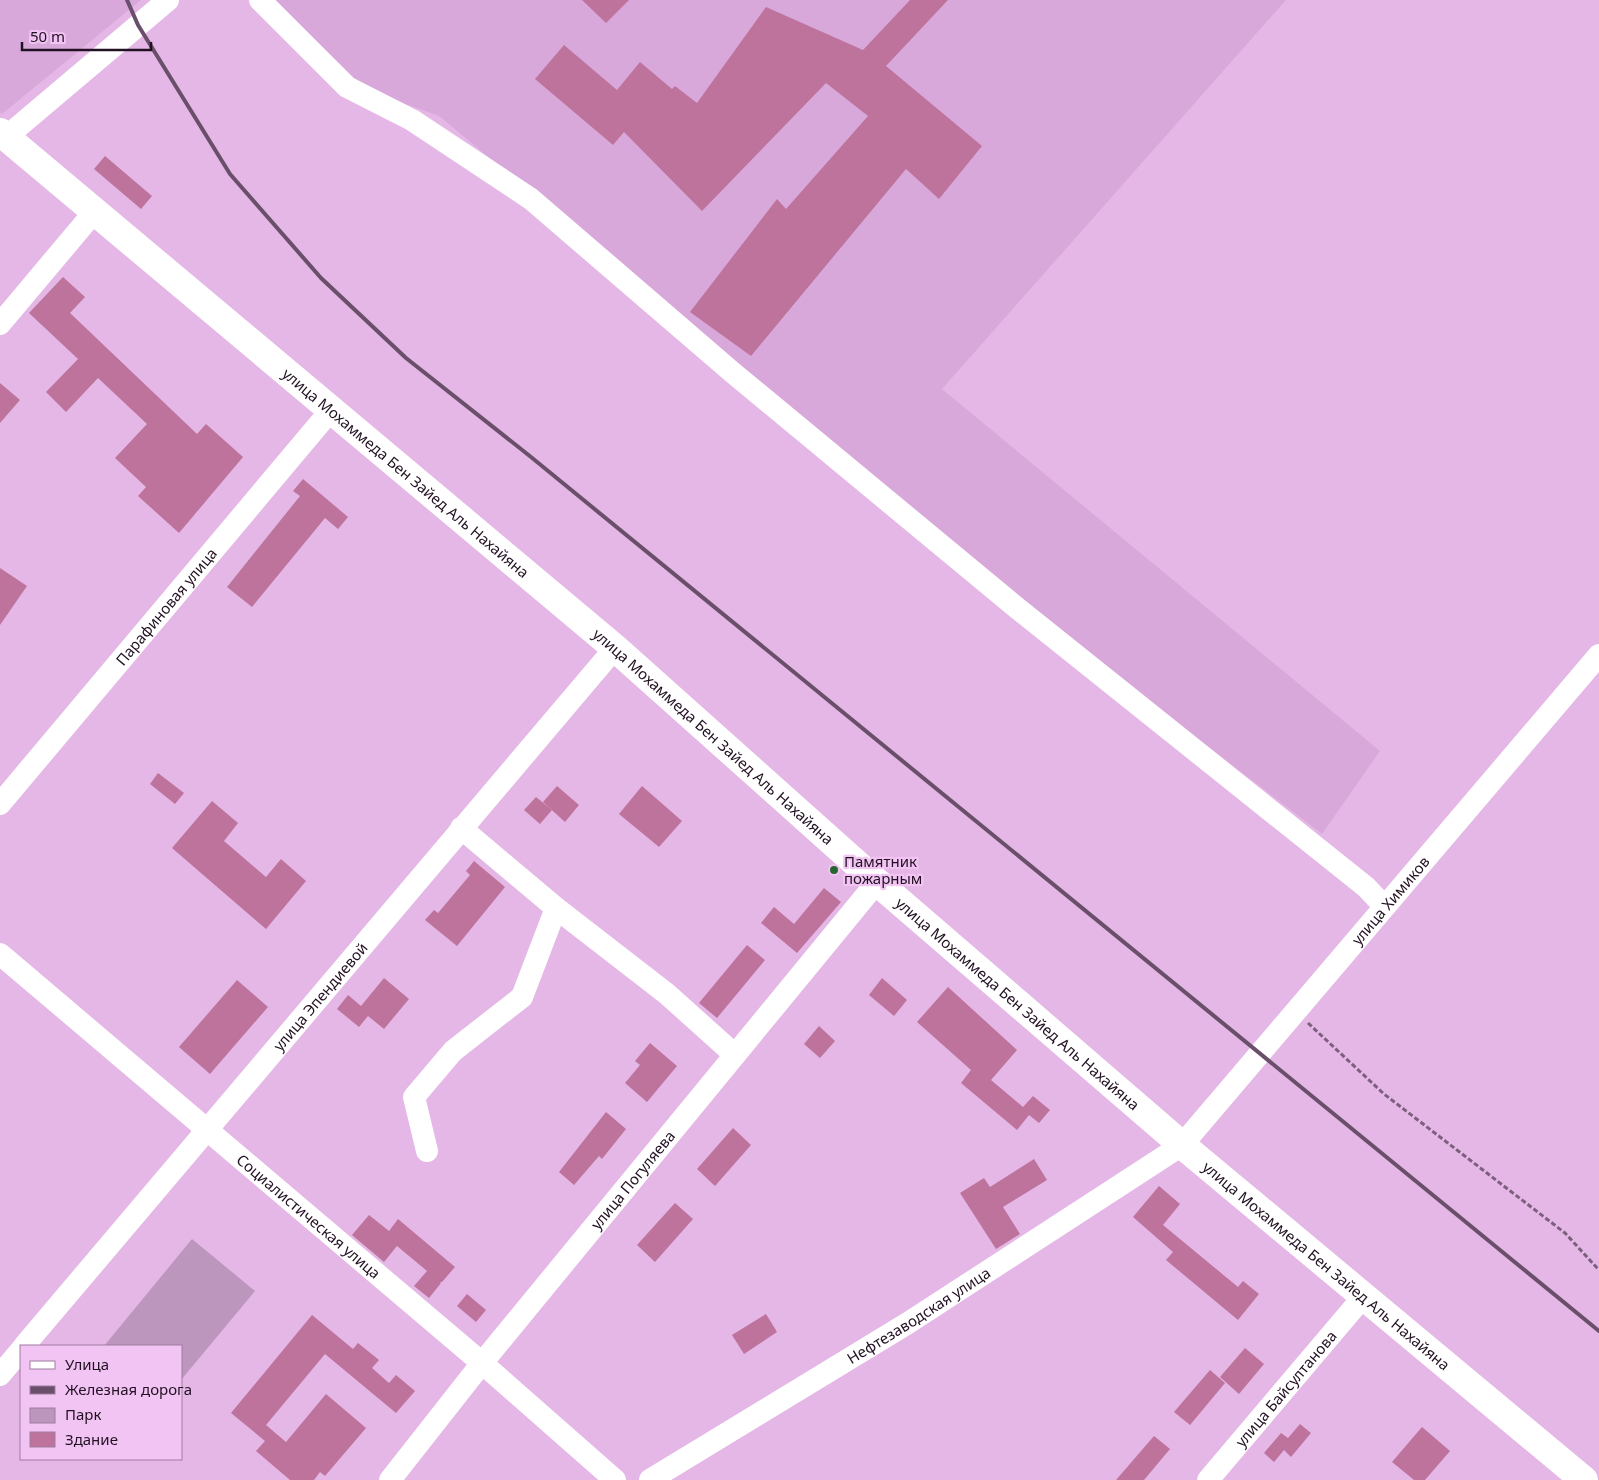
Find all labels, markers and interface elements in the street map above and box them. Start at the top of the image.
scale bar [22,20,151,52]
text: 50 m [30,26,65,46]
street label: улица Мохаммеда Бен Зайед Аль Нахайяна [279,363,533,582]
street label: Парафиновая улица [111,544,221,669]
street label: улица Мохаммеда Бен Зайед Аль Нахайяна [589,624,838,849]
place label: Памятник пожарным [844,851,922,888]
street label: улица Химиков [1347,852,1434,949]
marker: Памятник пожарным [828,864,840,876]
street label: улица Мохаммеда Бен Зайед Аль Нахайяна [892,893,1144,1114]
street label: улица Эпендиевой [268,938,372,1055]
street label: улица Погуляева [586,1126,679,1233]
street label: Социалистическая улица [233,1149,385,1283]
street label: улица Мохаммеда Бен Зайед Аль Нахайяна [1199,1157,1454,1374]
street label: Нефтезаводская улица [843,1262,994,1368]
street label: улица Байсултанова [1231,1326,1341,1451]
legend [20,1345,182,1460]
text: Улица [65,1354,109,1374]
text: Железная дорога [65,1379,192,1399]
text: Парк [65,1404,101,1424]
text: Здание [65,1429,118,1449]

